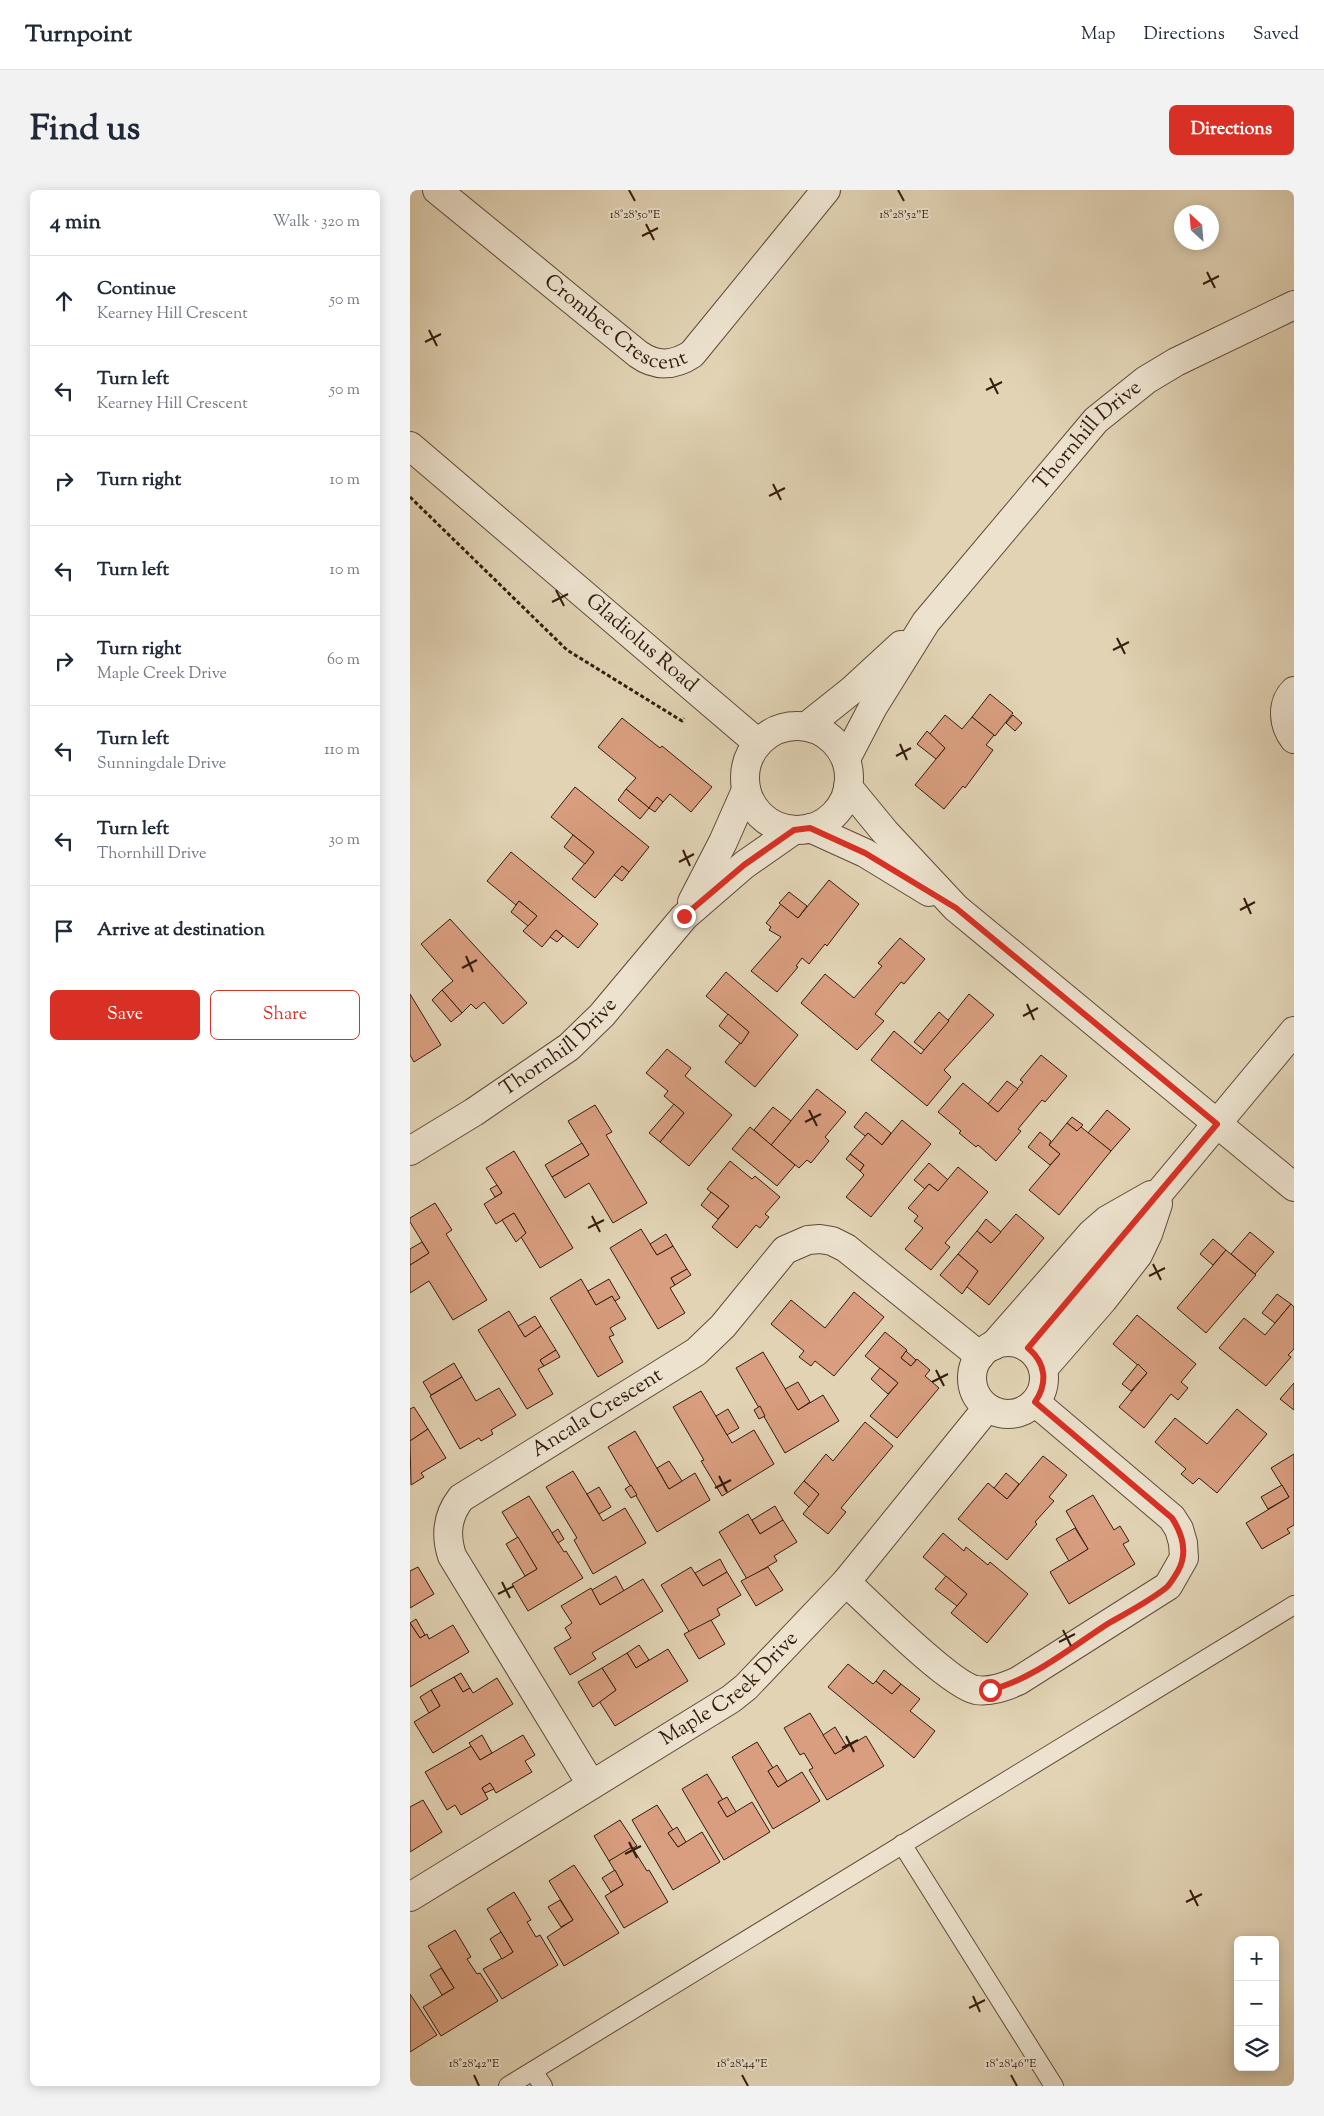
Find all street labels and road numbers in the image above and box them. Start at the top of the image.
street label: Crombec Crescent [537,268,693,379]
street label: Thornhill Drive [1027,374,1148,497]
street label: Gladiolus Road [579,587,704,700]
street label: Thornhill Drive [495,992,625,1105]
street label: Ancala Crescent [526,1361,669,1466]
street label: Maple Creek Drive [655,1625,806,1754]

